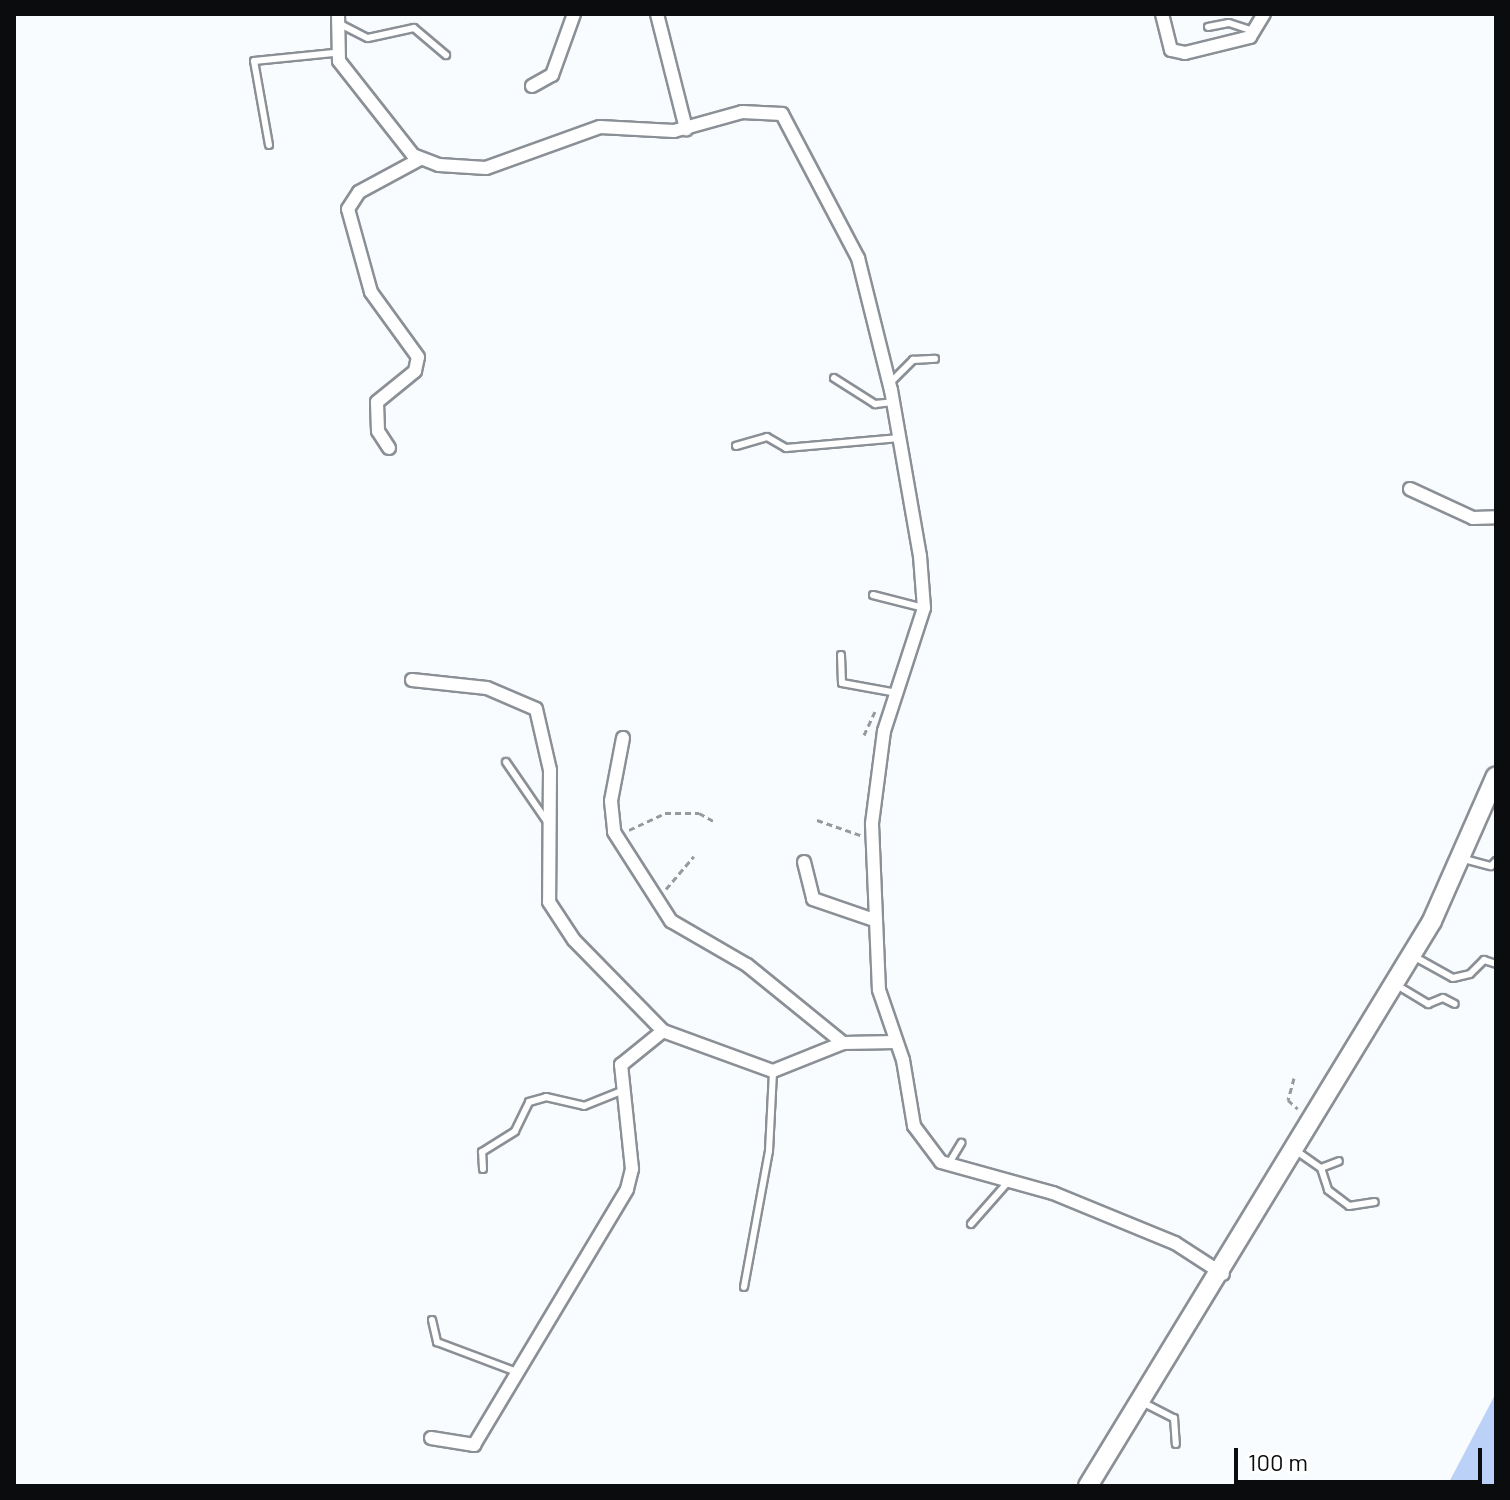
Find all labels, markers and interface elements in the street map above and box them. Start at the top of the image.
scale bar [1238,1432,1486,1482]
text: 100 m [1248,1447,1308,1476]

